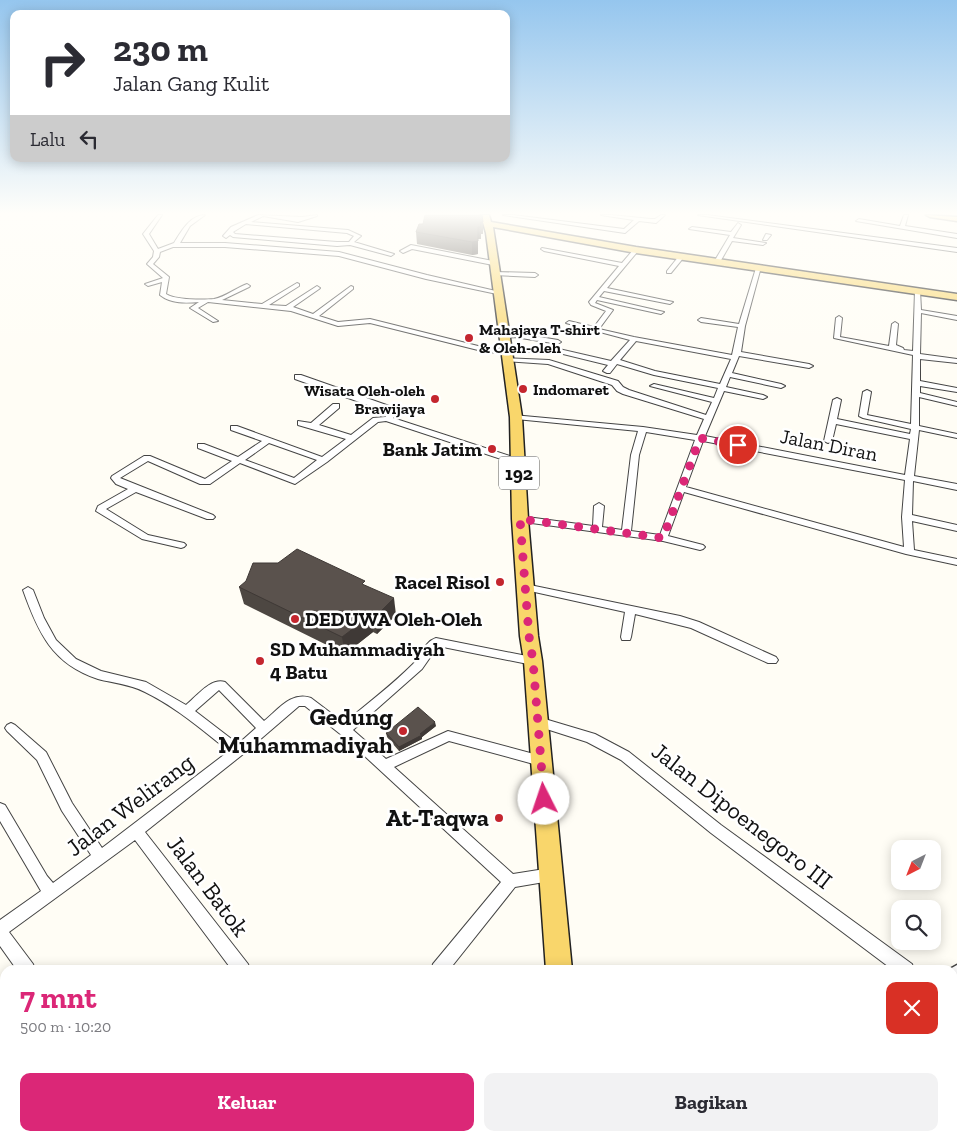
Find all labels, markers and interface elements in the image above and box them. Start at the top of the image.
text: 230 m [113,28,208,70]
icon: right [30,30,95,95]
text: Jalan Gang Kulit [113,70,269,97]
icon: left [75,125,103,153]
text: Lalu [30,128,65,151]
place label: Mahajaya T-shirt & Oleh-oleh [479,320,600,357]
marker: Mahajaya T-shirt & Oleh-oleh [463,332,475,344]
place label: Indomaret [533,380,609,399]
place label: Wisata Oleh-oleh Brawijaya [304,381,426,418]
marker: Indomaret [517,383,529,395]
marker: Wisata Oleh-oleh Brawijaya [429,393,441,405]
pin [717,424,759,466]
street label: Jalan Diran [778,424,880,466]
icon: arrive [724,431,752,459]
place label: Bank Jatim [382,437,482,461]
marker: Bank Jatim [486,443,498,455]
road number: 192 [499,456,539,489]
place label: Racel Risol [395,570,490,594]
marker: Racel Risol [494,576,506,588]
place label: DEDUWA Oleh-Oleh [305,607,483,631]
marker: DEDUWA Oleh-Oleh [289,613,301,625]
place label: SD Muhammadiyah 4 Batu [270,637,445,684]
marker: SD Muhammadiyah 4 Batu [254,655,266,667]
place label: Gedung Muhammadiyah [218,702,393,759]
marker: Gedung Muhammadiyah [397,725,409,737]
street label: Jalan Dipoenegoro III [646,736,838,895]
street label: Jalan Welirang [60,747,199,862]
position arrow [517,772,569,824]
place label: At-Taqwa [386,803,489,832]
marker: At-Taqwa [493,812,505,824]
street label: Jalan Batok [161,830,256,942]
north arrow [891,840,941,890]
map controls [891,840,941,950]
button: search [891,900,941,950]
text: 7 mnt [20,980,96,1016]
button: close [886,982,938,1034]
text: 500 m · 10:20 [20,1017,111,1036]
button: Keluar [20,1073,474,1131]
button: Bagikan [484,1073,938,1131]

